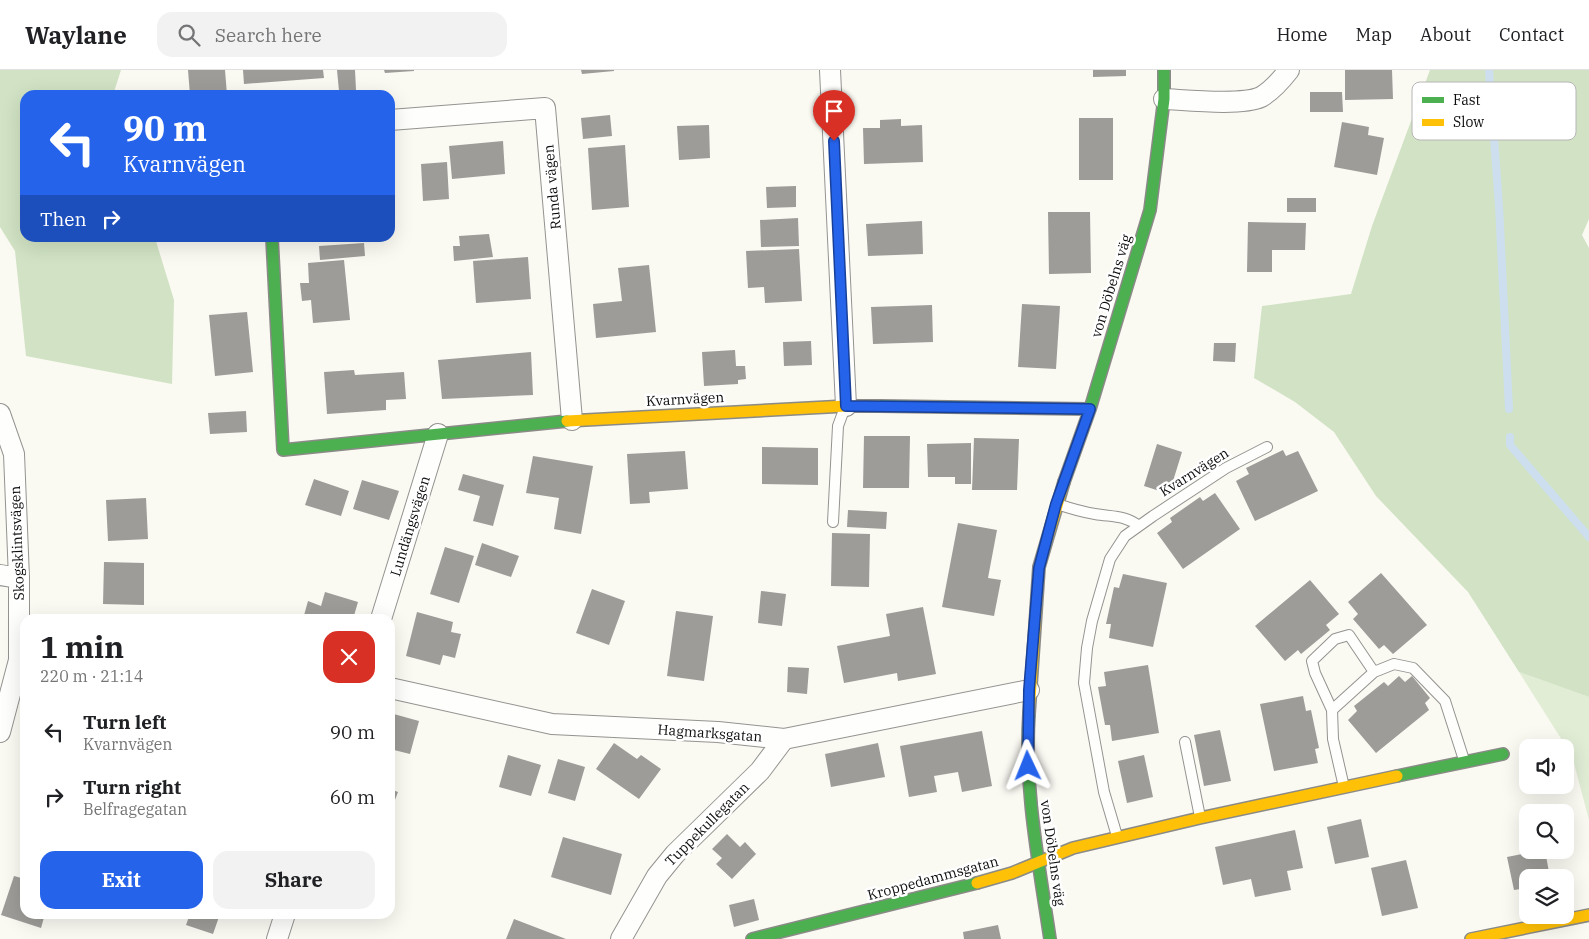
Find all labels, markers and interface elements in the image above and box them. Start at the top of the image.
search box [157,12,507,57]
text: Waylane [25,19,127,51]
icon: search [175,21,203,49]
text: Search here [215,23,322,47]
text: Home [1276,23,1328,46]
text: Map [1356,23,1392,46]
text: About [1420,23,1471,46]
text: Contact [1499,23,1564,46]
legend [1412,82,1576,140]
pin [813,90,855,141]
text: Fast [1453,91,1481,109]
icon: arrive [820,97,848,125]
text: 90 m [123,105,207,151]
icon: left [40,110,105,175]
text: Slow [1453,113,1484,131]
street label: Runda vägen [539,144,565,230]
text: Kvarnvägen [123,149,246,178]
icon: right [97,205,125,233]
text: Then [40,207,87,231]
street label: von Döbelns väg [1087,232,1135,340]
street label: Kvarnvägen [645,388,725,410]
street label: Kvarnvägen [1156,444,1232,500]
street label: Lundängsvägen [386,474,434,578]
street label: Skogsklintsvägen [6,485,28,601]
text: 1 min [40,627,124,666]
button: close [323,631,375,683]
text: 220 m · 21:14 [40,666,143,686]
text: Turn left [83,710,166,734]
icon: left [40,718,68,746]
text: 90 m [330,720,375,744]
street label: Hagmarksgatan [657,720,763,746]
text: Kvarnvägen [83,734,173,754]
position arrow [1001,739,1053,791]
map controls [1519,739,1574,924]
button: sound [1519,739,1574,794]
text: Turn right [83,775,181,799]
street label: Tuppekullegatan [661,778,753,870]
icon: right [40,783,68,811]
text: 60 m [330,785,375,809]
text: Belfragegatan [83,799,187,819]
street label: von Döbelns väg [1037,799,1069,908]
button: search [1519,804,1574,859]
button: Exit [40,851,203,909]
button: Share [213,851,375,909]
street label: Kroppedammsgatan [865,852,1001,904]
button: layers [1519,869,1574,924]

